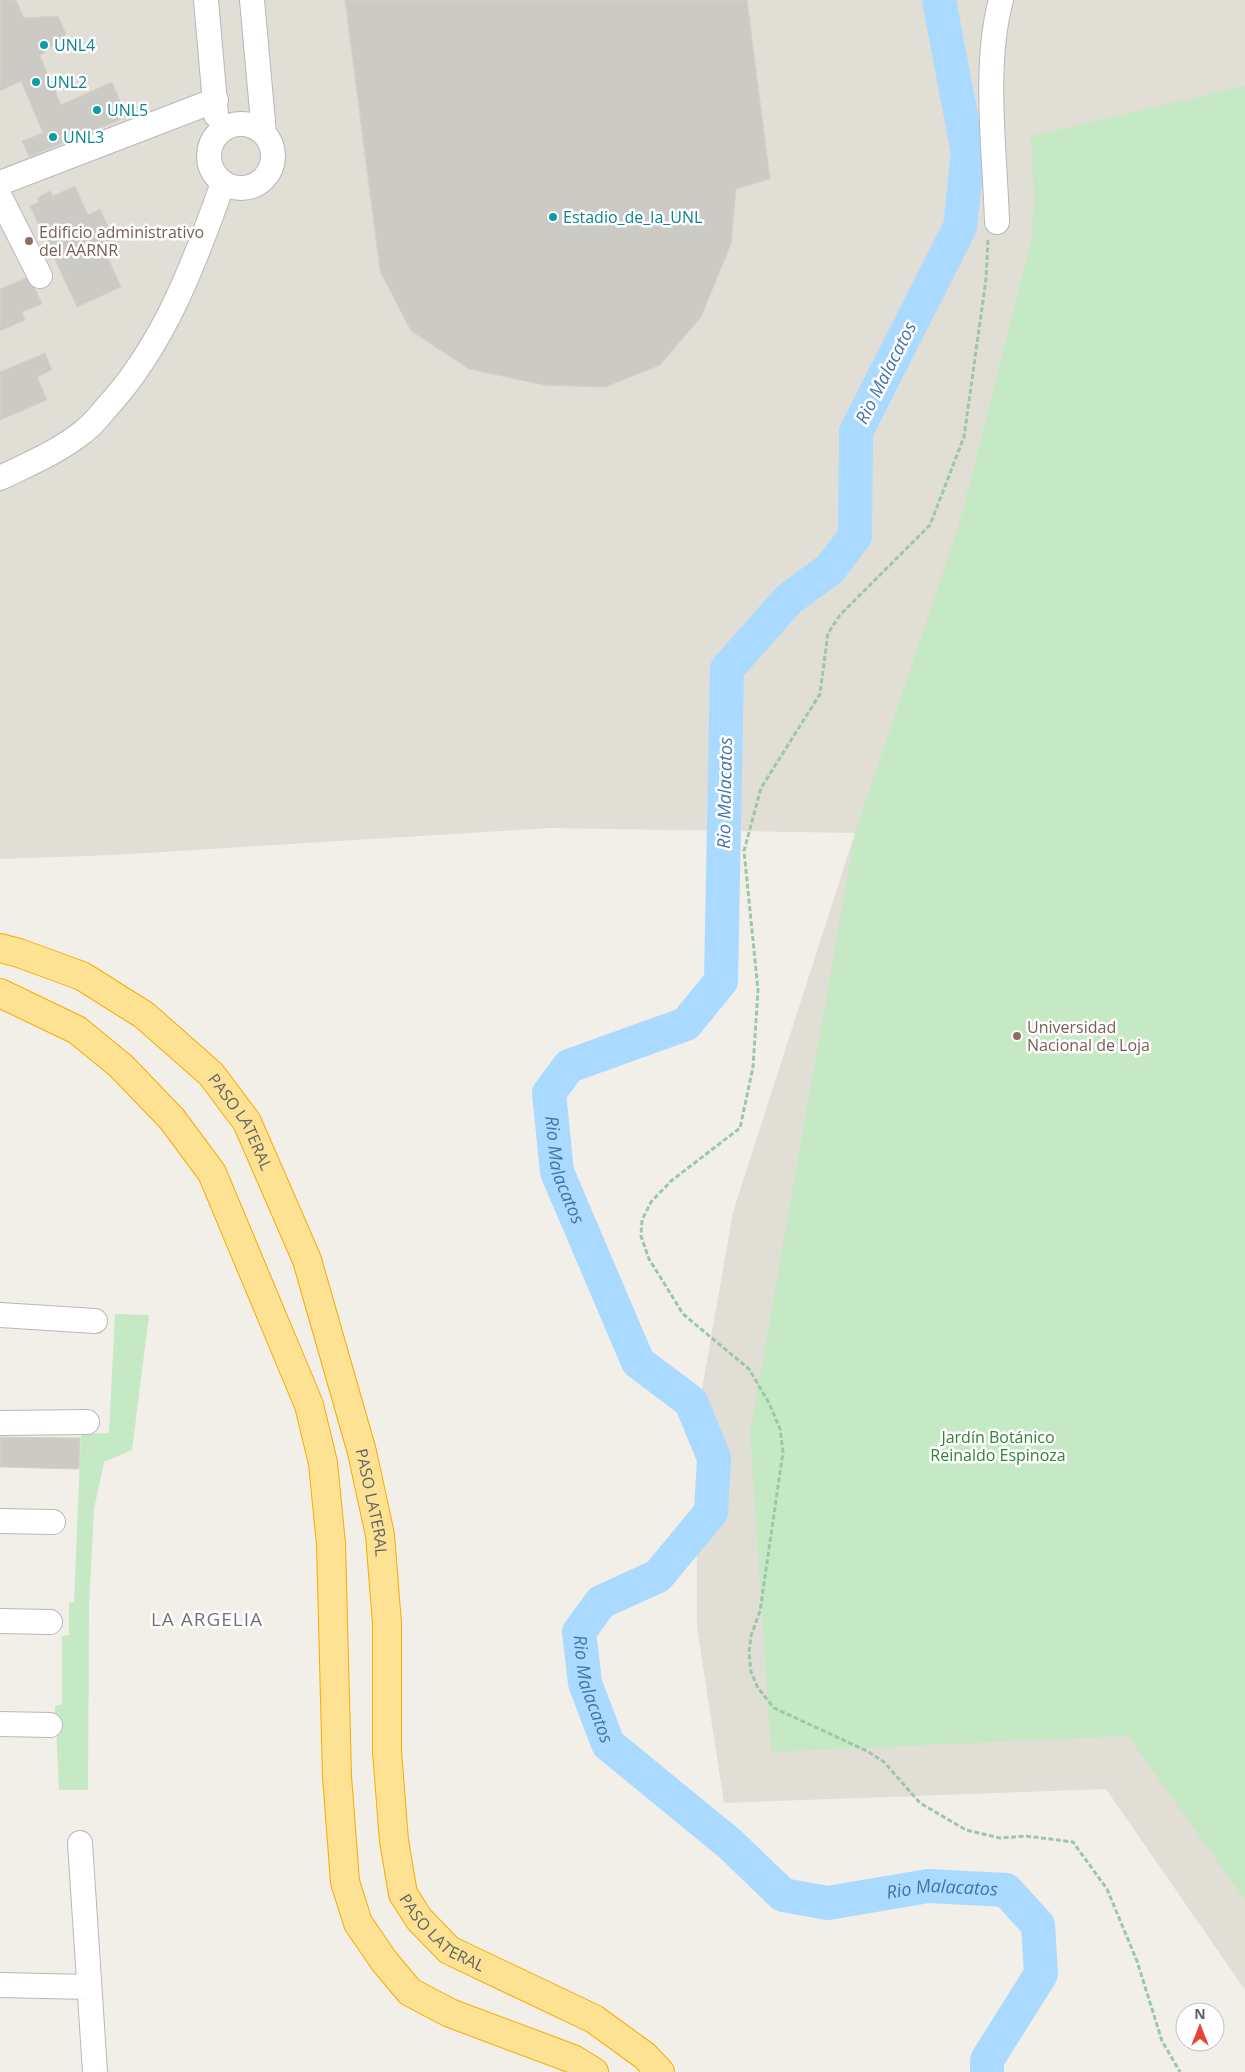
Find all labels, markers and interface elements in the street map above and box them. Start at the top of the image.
place label: UNL4 [54,34,95,56]
marker: UNL4 [38,39,50,51]
place label: UNL2 [46,71,87,93]
marker: UNL2 [30,76,42,88]
place label: UNL5 [107,99,148,121]
marker: UNL5 [91,104,103,116]
place label: UNL3 [63,126,104,148]
marker: UNL3 [47,131,59,143]
place label: Estadio_de_la_UNL [563,206,702,228]
marker: Estadio_de_la_UNL [547,211,559,223]
place label: Edificio administrativo del AARNR [39,221,204,261]
marker: Edificio administrativo del AARNR [23,235,35,247]
water label: Rio Malacatos [849,317,921,428]
water label: Rio Malacatos [711,737,737,849]
place label: Universidad Nacional de Loja [1027,1016,1150,1056]
marker: Universidad Nacional de Loja [1011,1030,1023,1042]
street label: PASO LATERAL [203,1069,278,1174]
water label: Rio Malacatos [540,1114,591,1227]
park label: Jardín Botánico Reinaldo Espinoza [930,1426,1066,1466]
street label: PASO LATERAL [351,1446,393,1557]
district label: LA ARGELIA [151,1606,263,1632]
water label: Rio Malacatos [568,1633,620,1747]
water label: Rio Malacatos [884,1873,999,1904]
street label: PASO LATERAL [395,1889,488,1976]
north arrow [1175,2002,1225,2052]
text: N [1194,2004,1206,2023]

